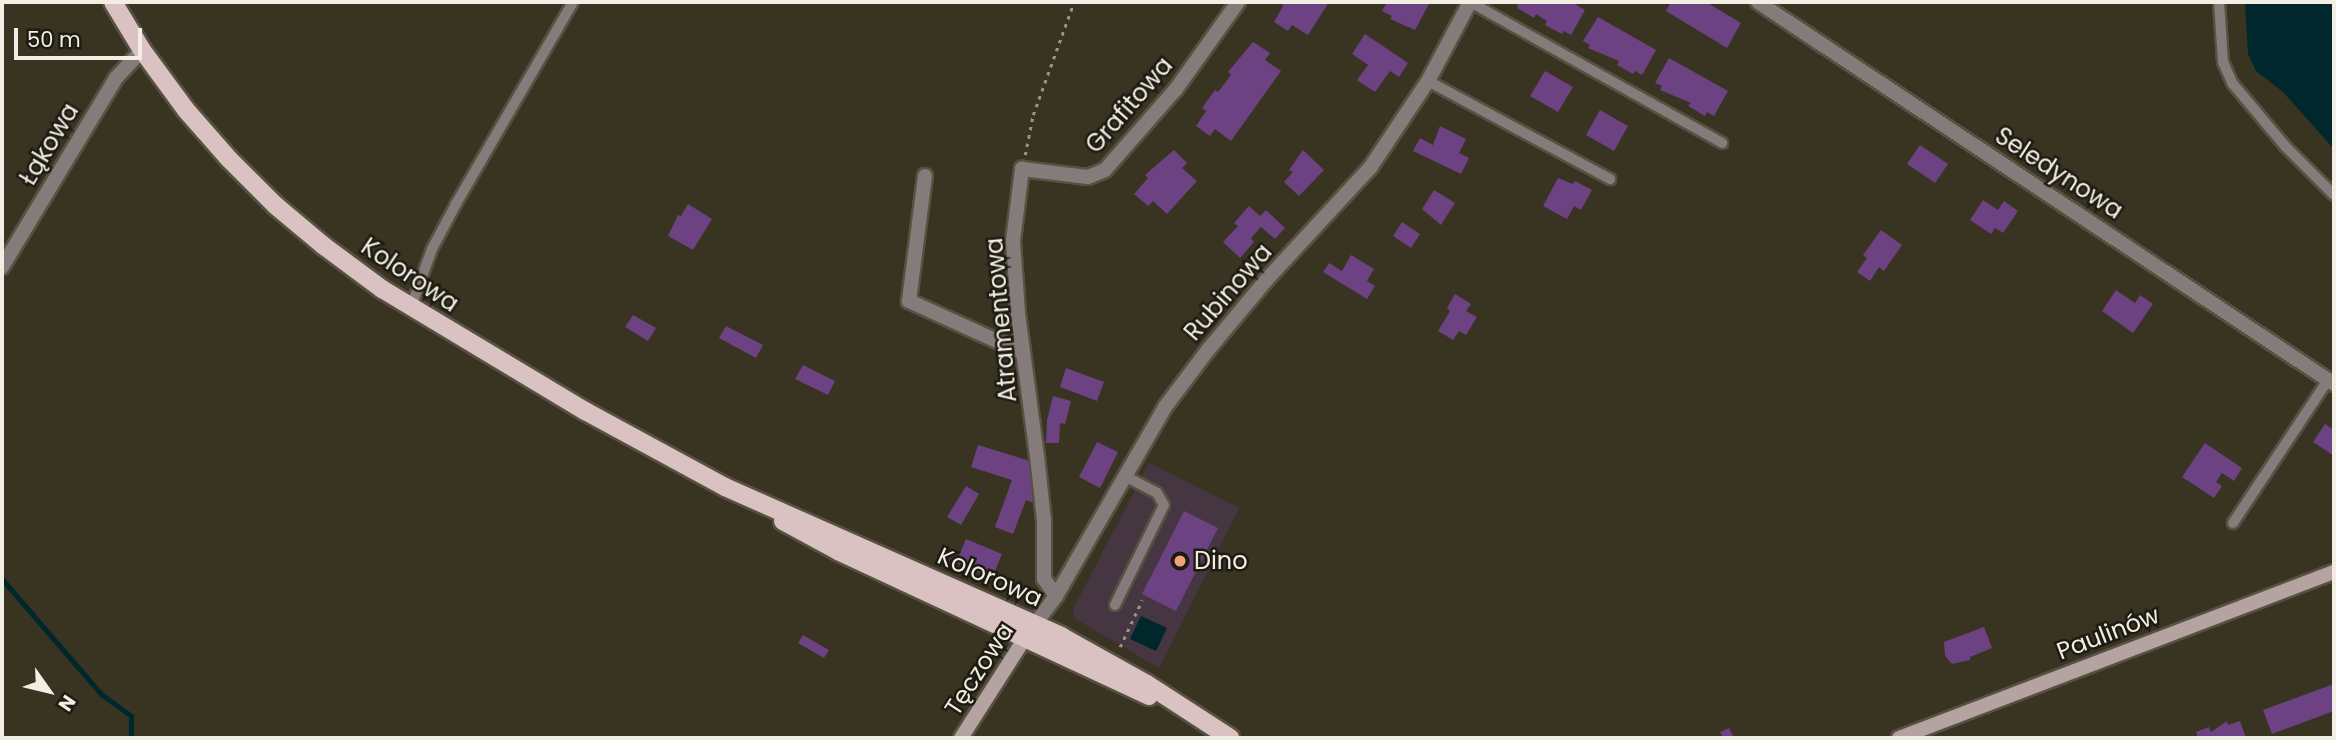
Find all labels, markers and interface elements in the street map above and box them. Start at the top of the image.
scale bar [18,14,145,58]
text: 50 m [27,25,81,54]
street label: Grafitowa [1080,51,1178,159]
street label: Łąkowa [13,98,85,190]
street label: Seledynowa [1990,121,2128,225]
street label: Kolorowa [356,232,464,318]
street label: Atramentowa [979,237,1023,403]
street label: Rubinowa [1178,238,1278,346]
street label: Kolorowa [933,541,1047,613]
place label: Dino [1194,547,1248,575]
marker: Dino [1172,553,1188,569]
street label: Paulinów [2053,600,2163,666]
street label: Tęczowa [938,617,1020,721]
north arrow [14,656,84,726]
text: N [52,690,82,716]

